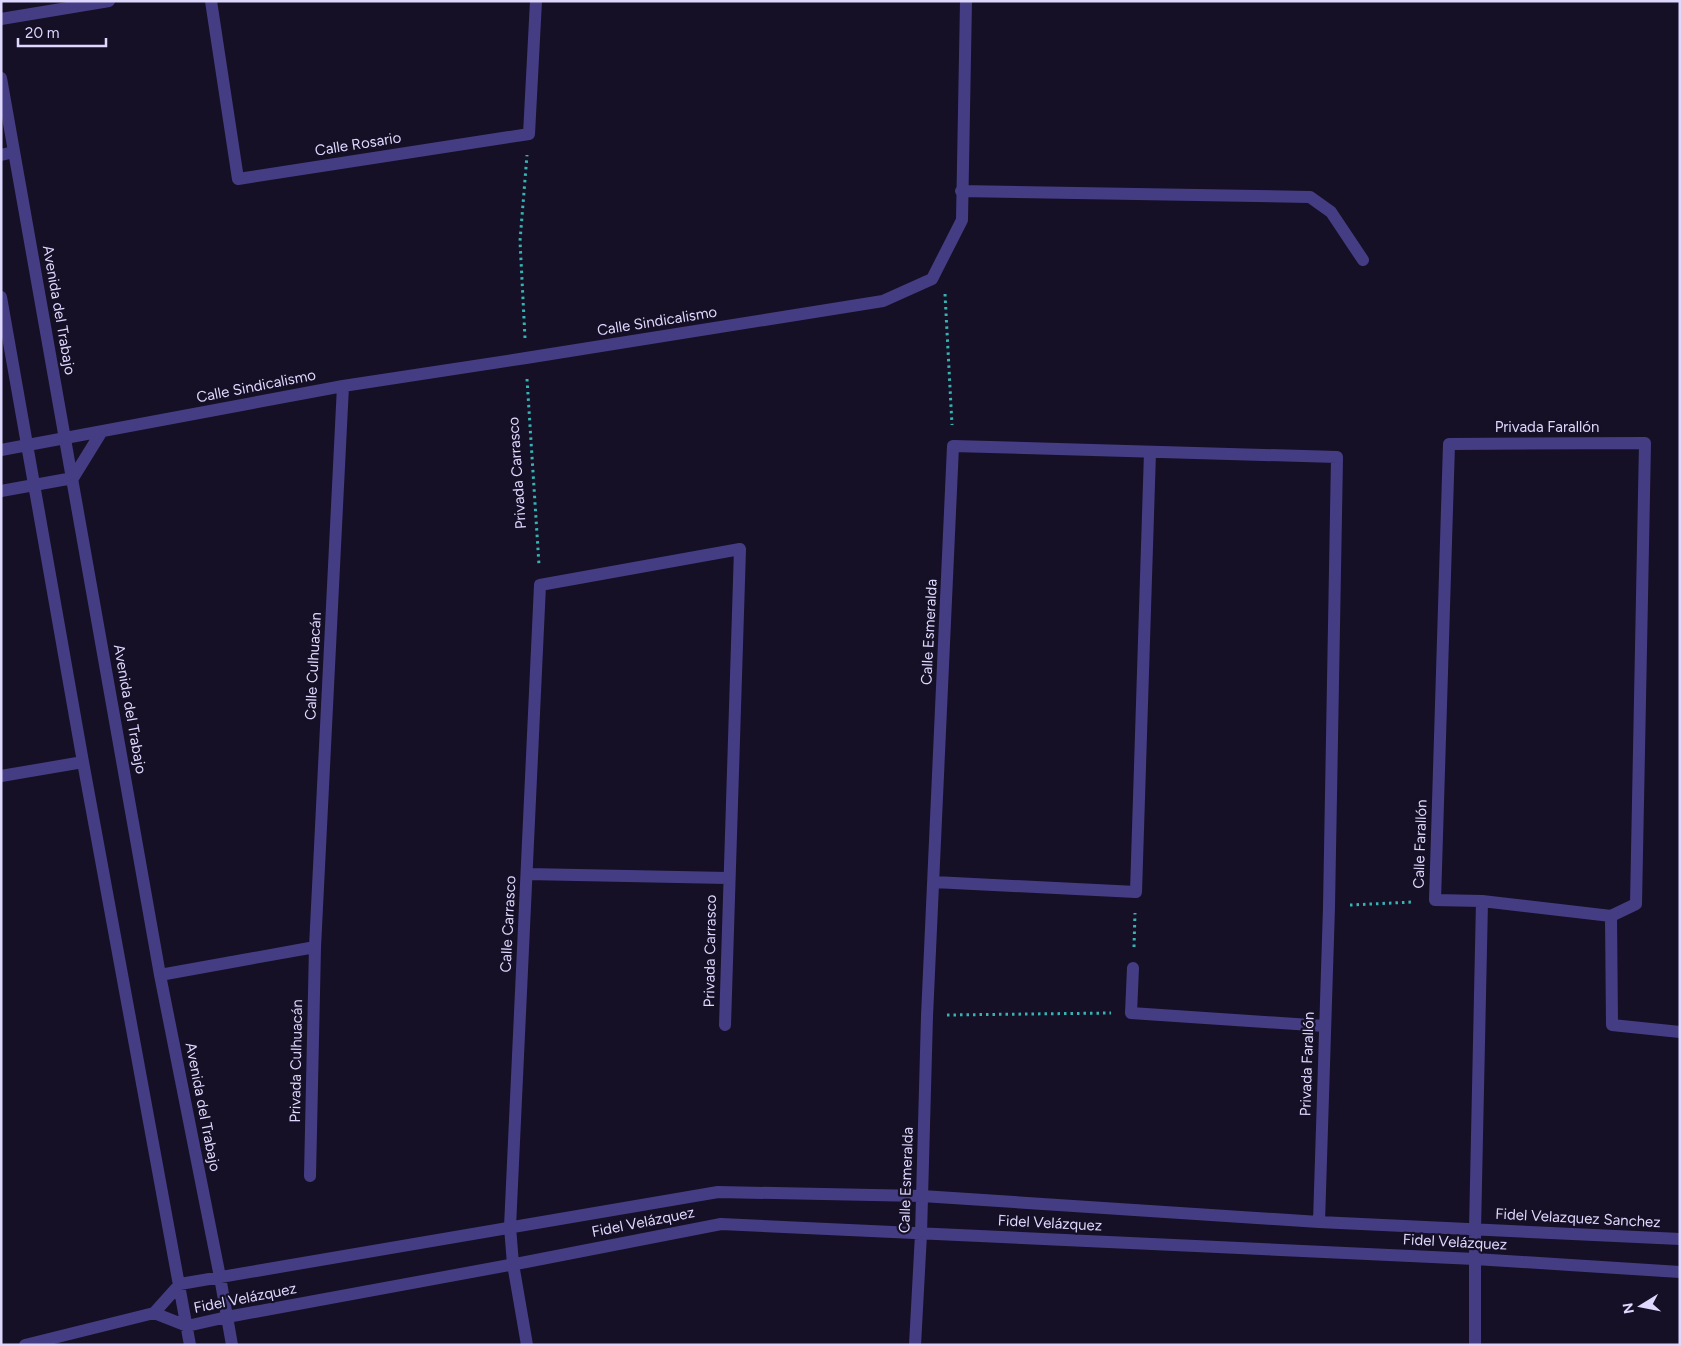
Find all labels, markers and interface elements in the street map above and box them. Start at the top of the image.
scale bar [18,15,105,47]
text: 20 m [25,24,59,42]
street label: Calle Rosario [314,128,403,160]
street label: Avenida del Trabajo [39,244,79,376]
street label: Calle Sindicalismo [596,303,719,339]
street label: Calle Sindicalismo [195,366,318,406]
street label: Privada Carrasco [504,416,530,530]
street label: Privada Farallón [1495,418,1599,436]
street label: Calle Esmeralda [917,578,941,686]
street label: Calle Culhuacán [301,612,325,720]
street label: Avenida del Trabajo [110,643,150,775]
street label: Calle Farallón [1409,799,1431,889]
street label: Calle Carrasco [496,875,520,973]
street label: Privada Carrasco [700,894,720,1007]
street label: Privada Culhuacán [286,999,306,1123]
street label: Privada Farallón [1296,1011,1318,1117]
street label: Avenida del Trabajo [182,1041,224,1173]
street label: Calle Esmeralda [895,1127,917,1233]
street label: Fidel Velázquez [590,1203,696,1241]
street label: Fidel Velazquez Sanchez [1495,1205,1661,1231]
street label: Fidel Velázquez [997,1211,1103,1235]
street label: Fidel Velázquez [1402,1230,1508,1254]
street label: Fidel Velázquez [192,1279,298,1317]
north arrow [1616,1281,1666,1331]
text: N [1619,1301,1638,1315]

